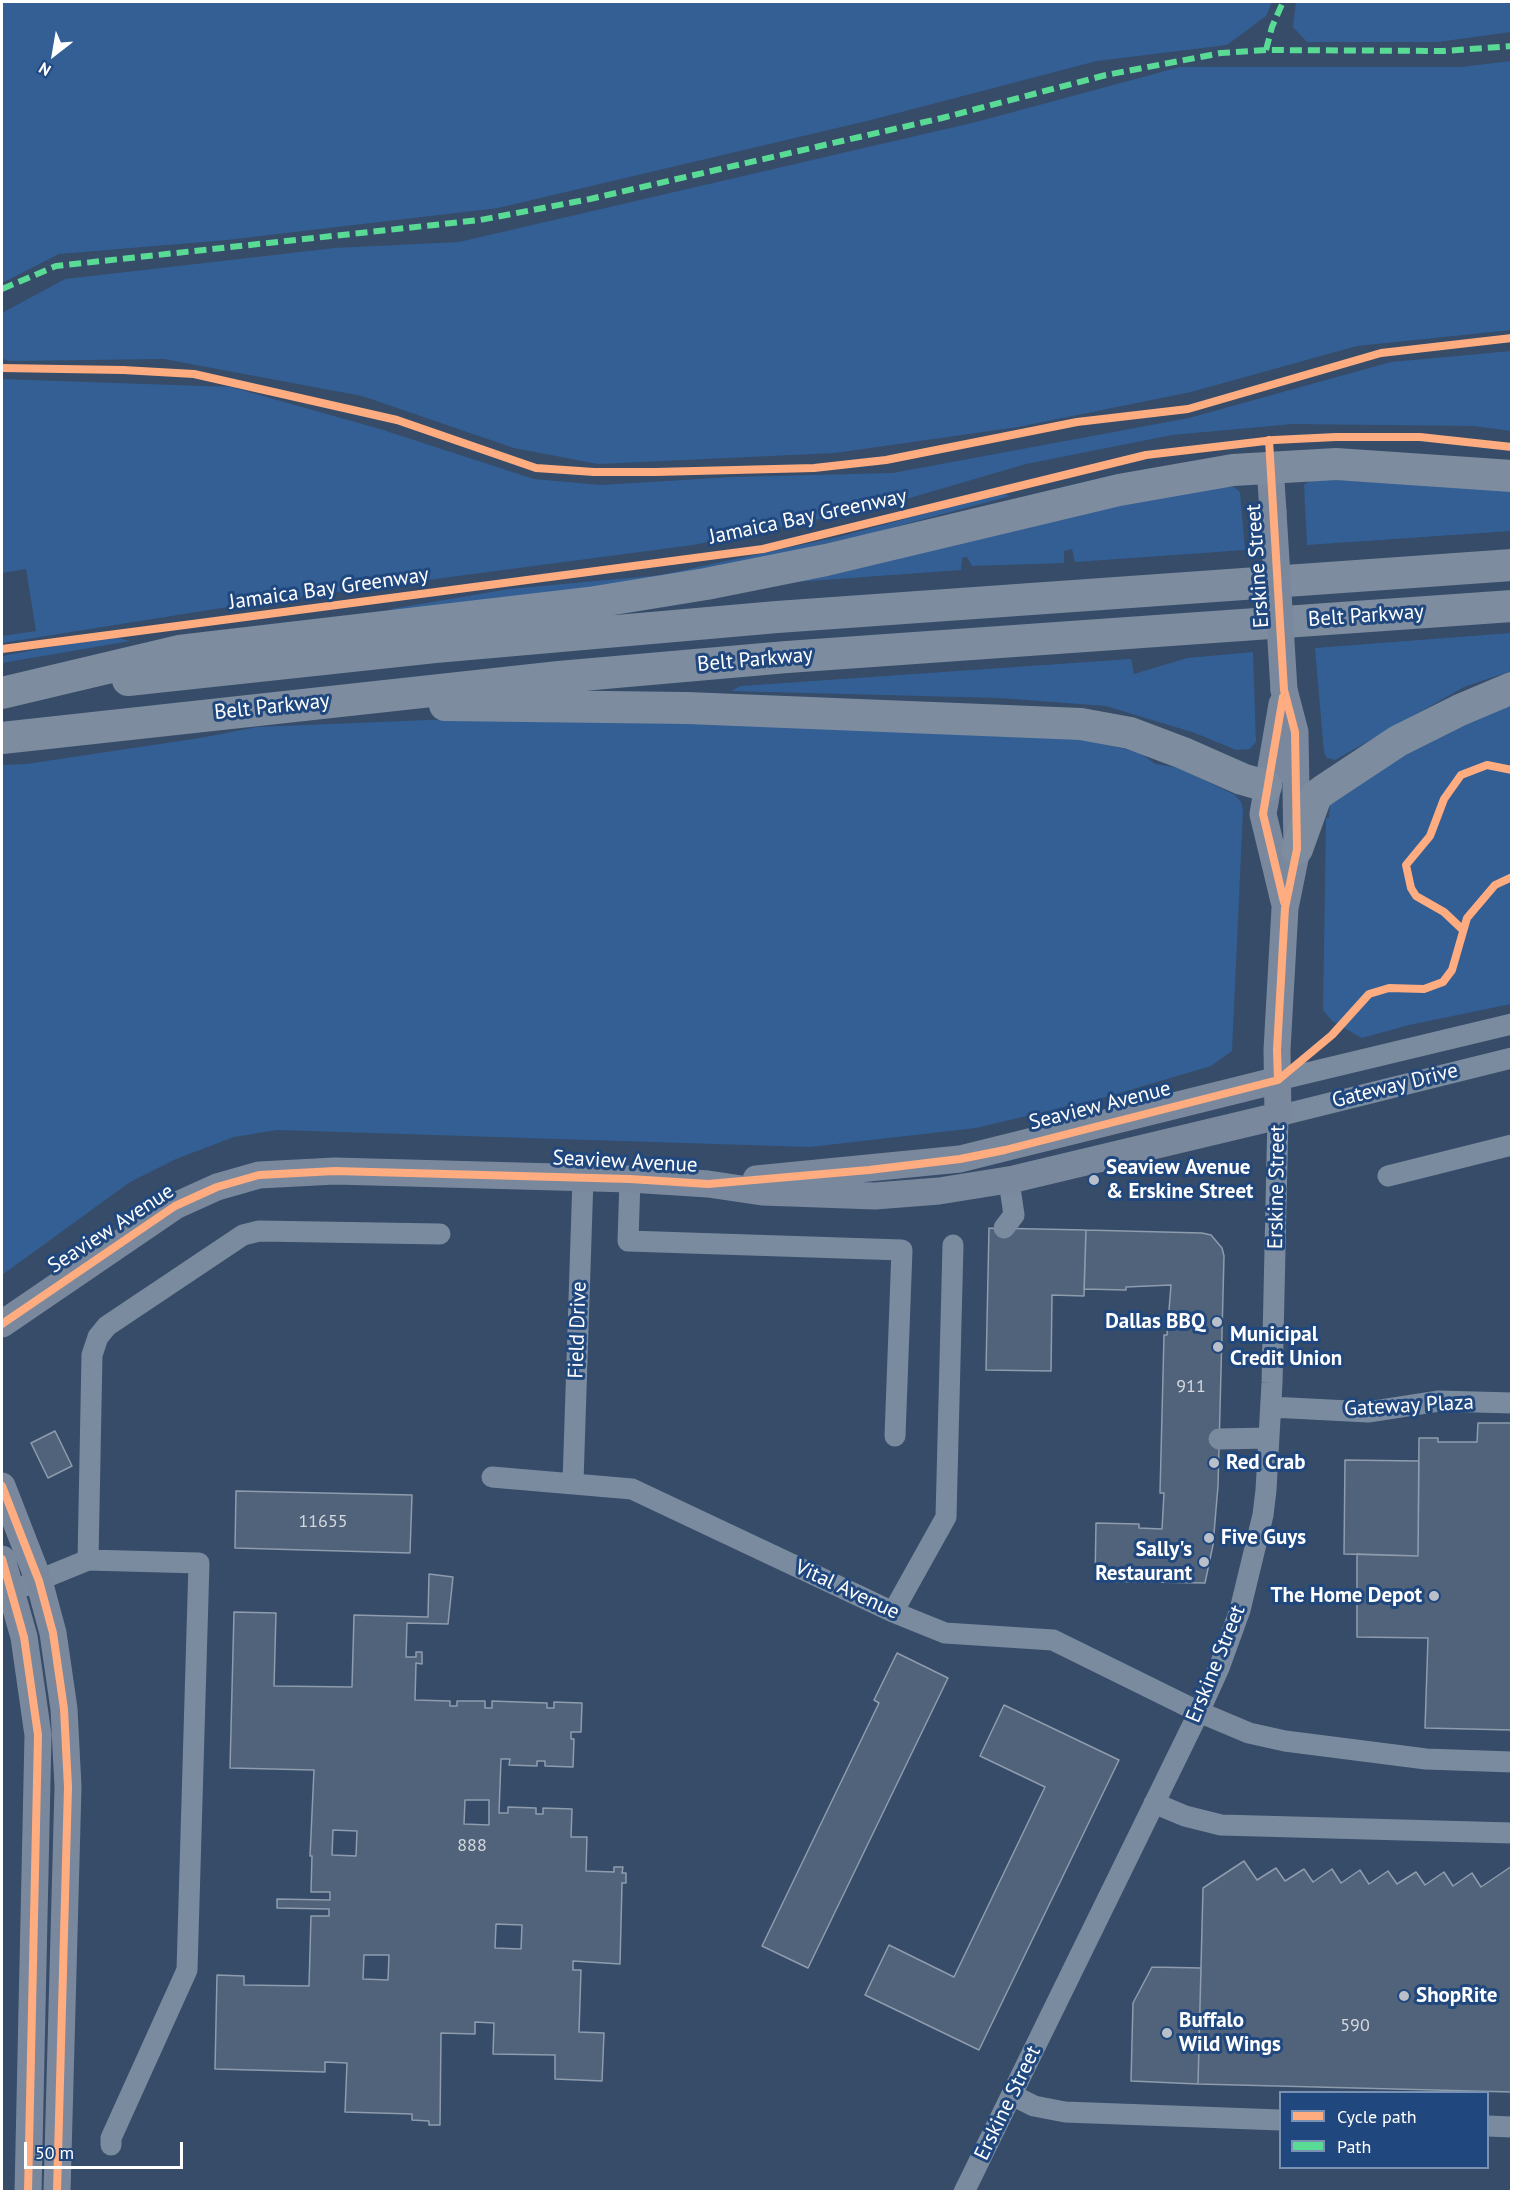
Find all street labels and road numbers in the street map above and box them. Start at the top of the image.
street label: Jamaica Bay Greenway [707,484,909,550]
street label: Erskine Street [1241,503,1275,629]
street label: Jamaica Bay Greenway [228,563,430,615]
street label: Belt Parkway [1307,599,1425,633]
street label: Belt Parkway [696,642,814,678]
street label: Belt Parkway [213,688,331,726]
street label: Gateway Drive [1329,1058,1461,1114]
street label: Seaview Avenue [1027,1076,1173,1136]
street label: Erskine Street [1263,1125,1291,1249]
street label: Seaview Avenue [552,1146,698,1178]
street label: Seaview Avenue [43,1179,179,1279]
street label: Field Drive [564,1281,592,1379]
street label: Gateway Plaza [1343,1390,1475,1422]
street label: Vital Avenue [791,1555,903,1625]
street label: Erskine Street [1181,1602,1251,1726]
street label: Erskine Street [969,2042,1047,2164]

